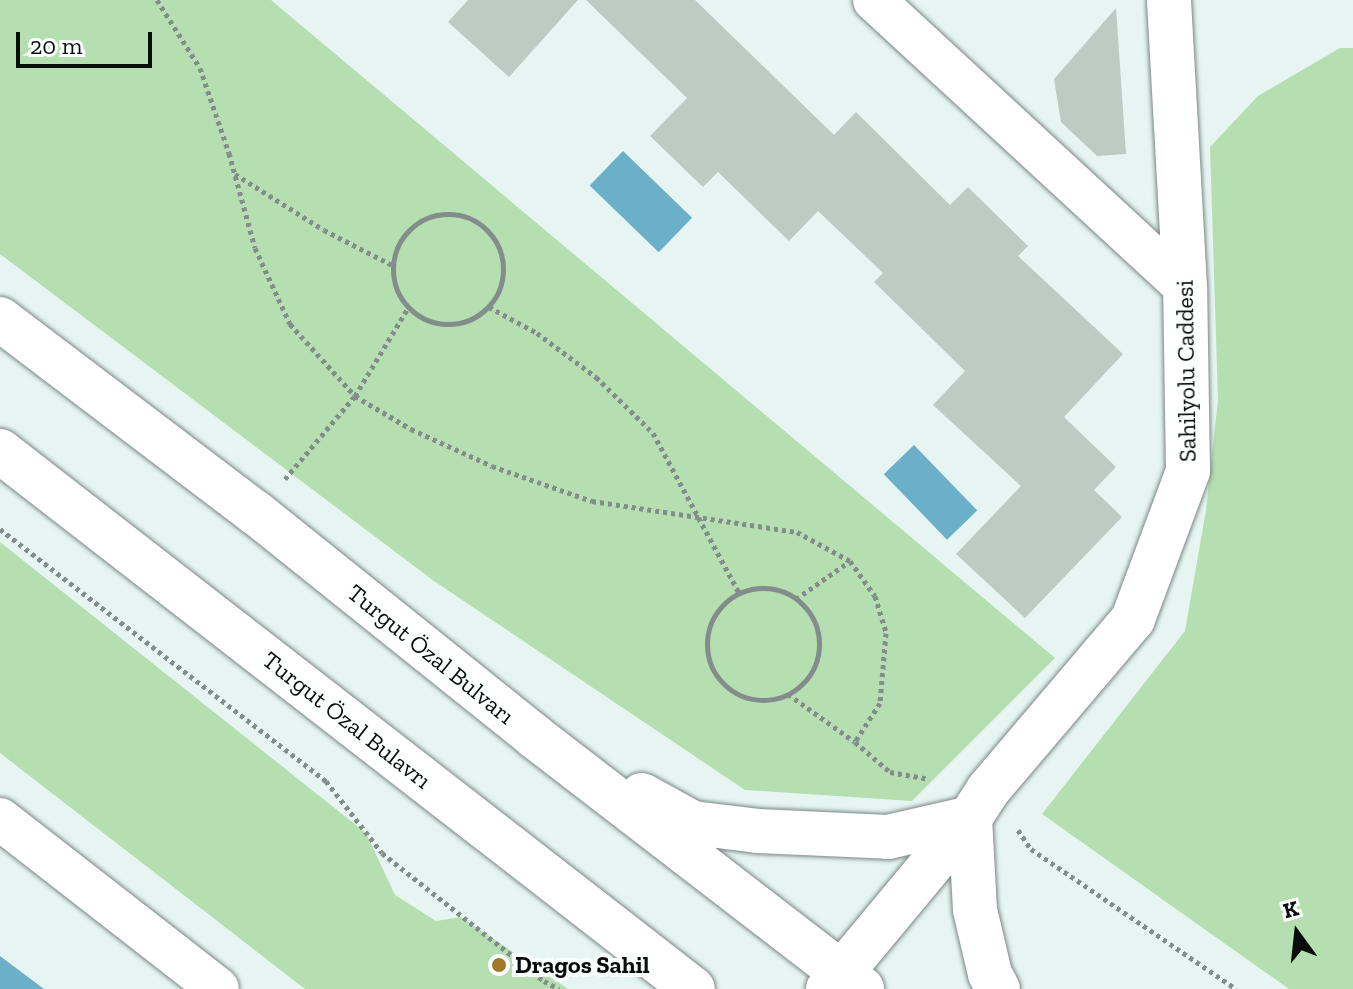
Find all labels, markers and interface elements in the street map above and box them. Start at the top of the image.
scale bar [20,16,156,66]
text: 20 m [30,31,82,60]
street label: Sahilyolu Caddesi [1170,280,1202,462]
street label: Turgut Özal Bulvarı [342,578,520,730]
street label: Turgut Özal Bulavrı [257,645,437,795]
north arrow [1257,893,1337,973]
text: K [1280,894,1301,924]
place label: Dragos Sahil [515,951,650,979]
marker: Dragos Sahil [490,956,508,974]

